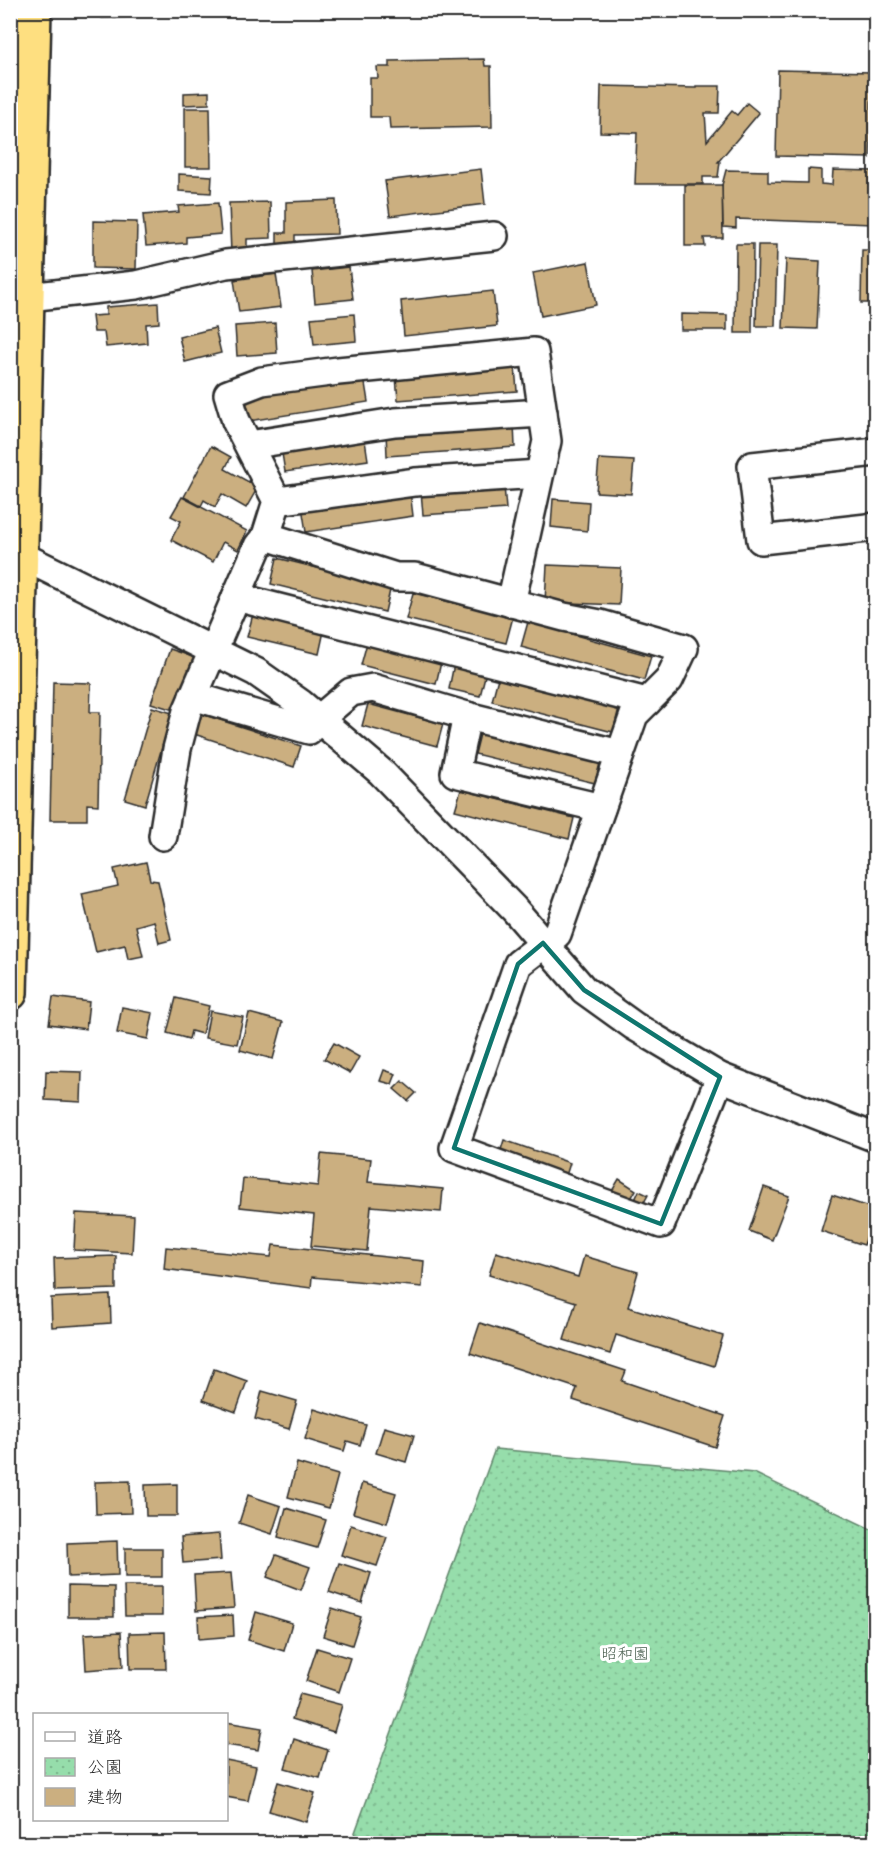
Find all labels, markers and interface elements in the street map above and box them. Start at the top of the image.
park label: 昭和園 [601,1645,649,1663]
legend [33,1713,228,1821]
text: 道路 [87,1727,123,1748]
text: 公園 [87,1757,123,1778]
text: 建物 [87,1787,123,1808]

